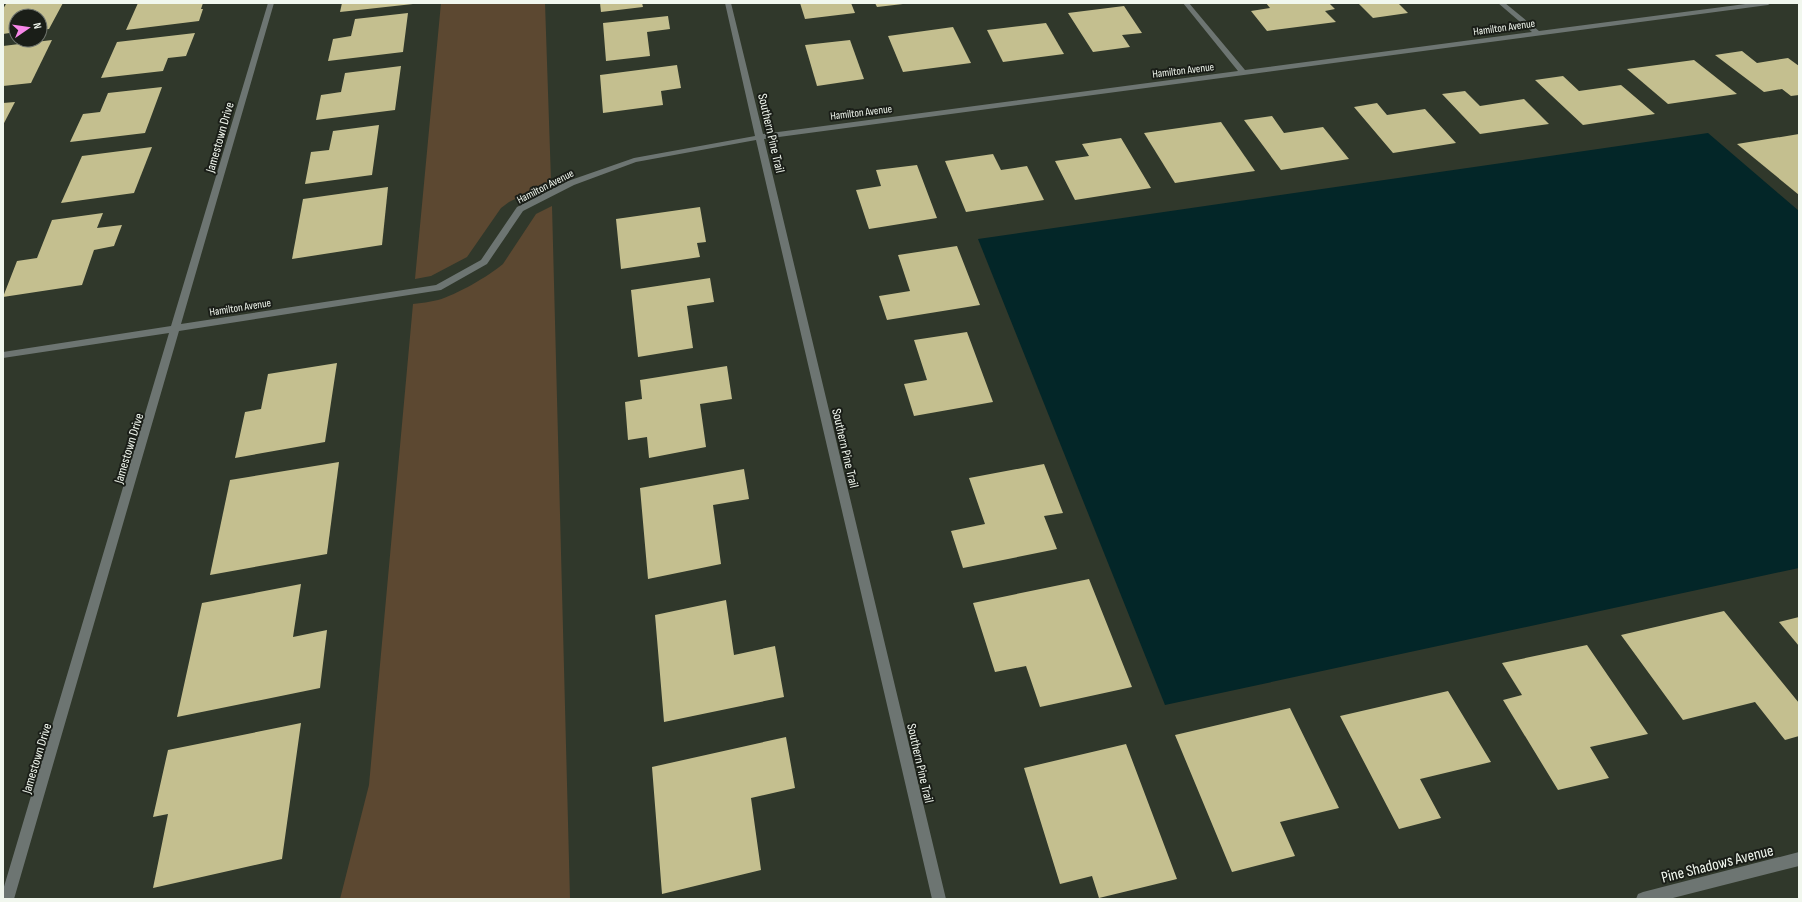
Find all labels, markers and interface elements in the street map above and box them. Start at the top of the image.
north arrow [8,8,48,48]
street label: Hamilton Avenue [1472,17,1536,38]
text: N [30,22,44,30]
street label: Hamilton Avenue [1151,60,1215,81]
street label: Southern Pine Trail [754,92,788,174]
street label: Jamestown Drive [202,100,238,175]
street label: Hamilton Avenue [829,102,893,123]
street label: Hamilton Avenue [515,167,576,206]
street label: Hamilton Avenue [208,296,272,319]
street label: Southern Pine Trail [828,407,862,489]
street label: Jamestown Drive [110,411,147,486]
street label: Jamestown Drive [18,721,55,796]
street label: Southern Pine Trail [903,722,937,804]
street label: Pine Shadows Avenue [1659,841,1775,888]

